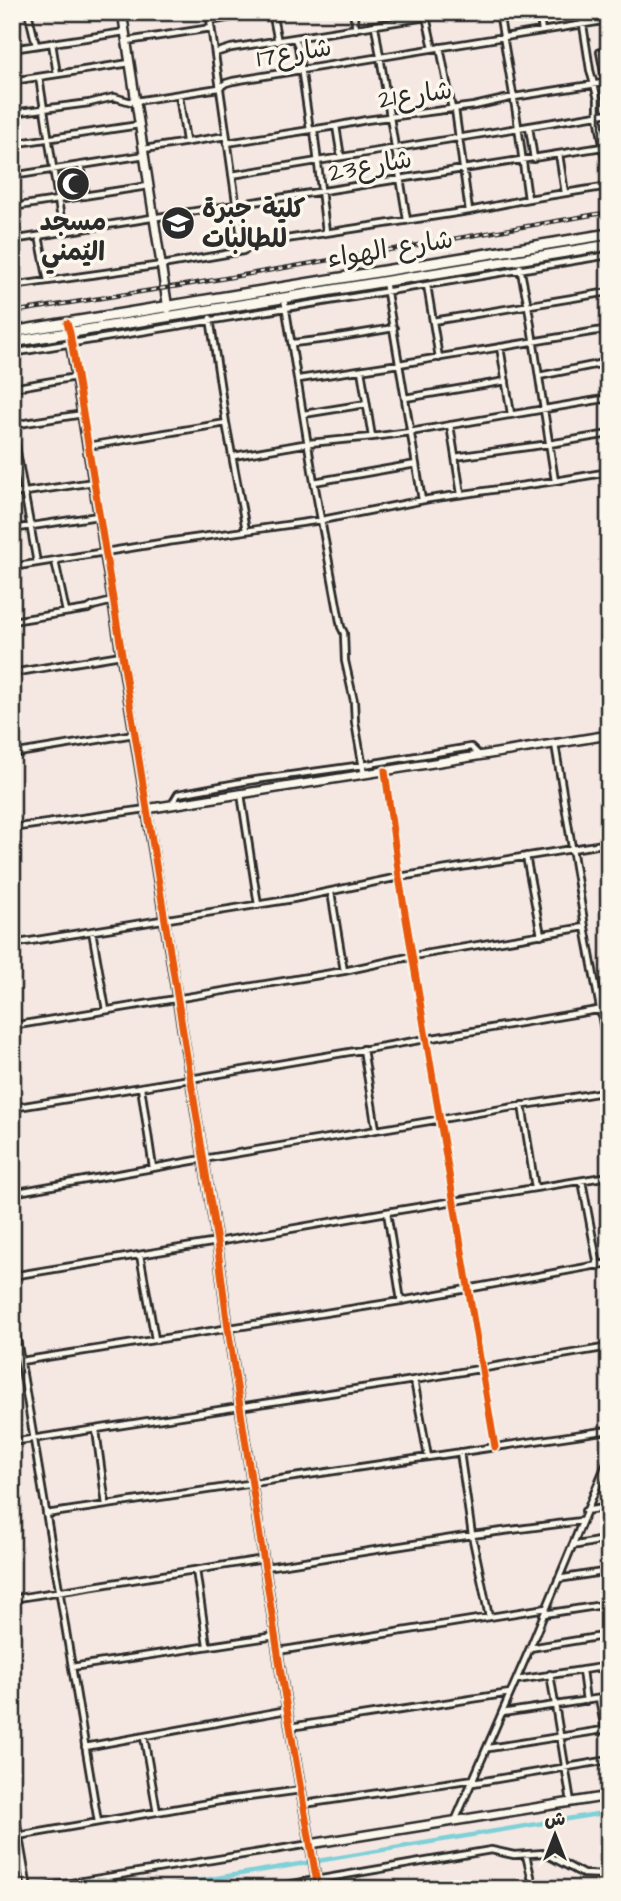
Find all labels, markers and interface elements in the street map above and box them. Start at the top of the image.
street label: شارع17 [254,29,334,77]
street label: شارع21 [376,72,455,118]
street label: شارع23 [326,141,415,191]
mosque icon: مسجد اليُمني [54,165,92,203]
place label: كلية جبرة للطالبات [202,191,306,257]
place label: مسجد اليُمني [40,204,106,275]
school or university icon: كلية جبرة للطالبات [159,204,197,242]
street label: شارع الهواء [325,221,456,277]
north arrow [520,1800,590,1870]
text: ش [545,1806,566,1833]

